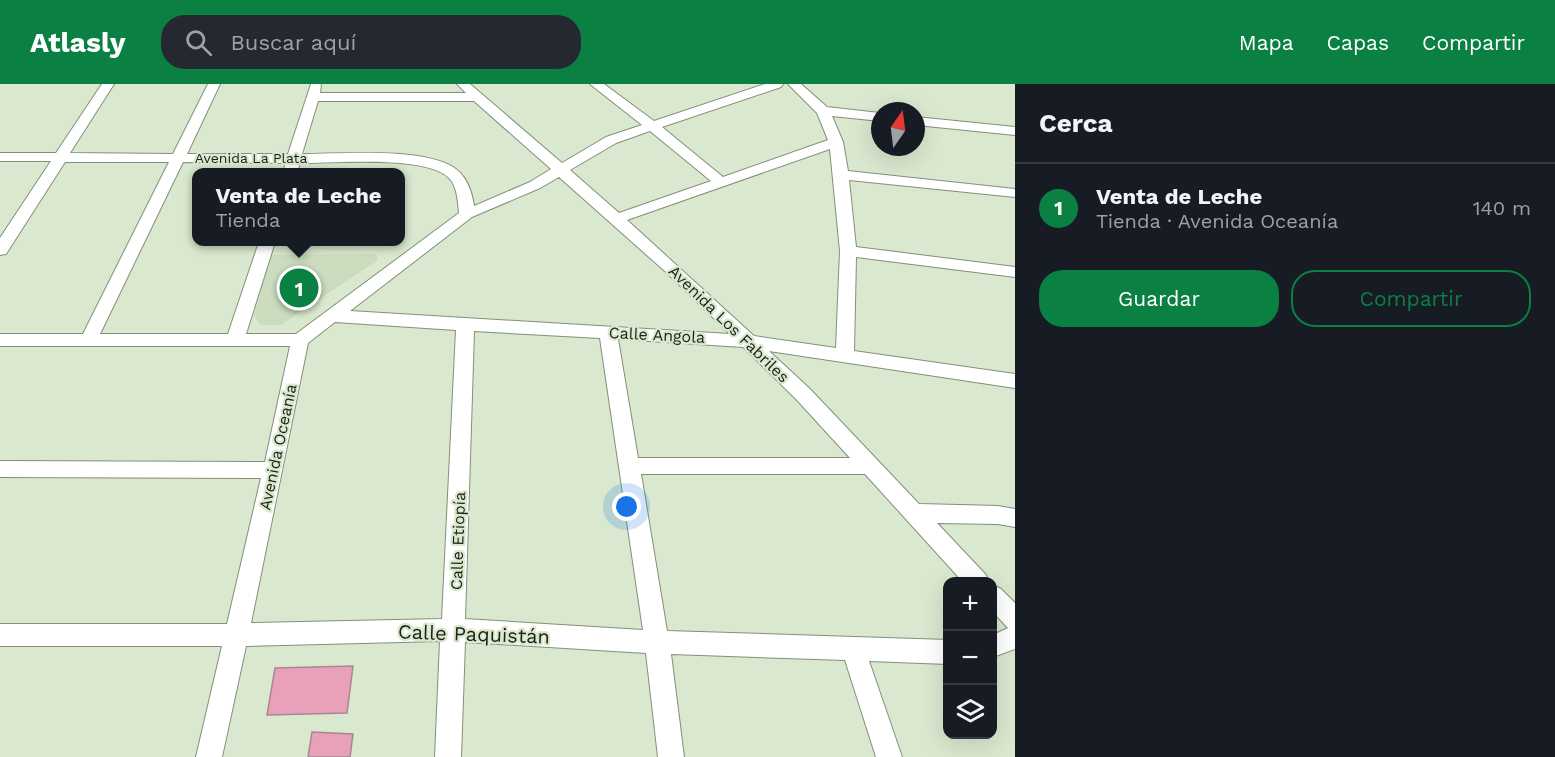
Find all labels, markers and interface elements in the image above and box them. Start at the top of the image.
search box [161,15,581,69]
text: Atlasly [30,26,125,59]
icon: search [182,26,215,59]
text: Buscar aquí [230,30,356,55]
text: Mapa [1239,30,1294,55]
text: Capas [1327,30,1389,55]
text: Compartir [1422,30,1525,55]
north arrow [871,102,925,156]
text: Cerca [1039,108,1113,138]
street label: Avenida La Plata [195,150,307,166]
popup [192,168,405,246]
text: Venta de Leche [215,183,382,208]
text: Venta de Leche [1096,184,1262,209]
text: 1 [1054,196,1063,220]
text: 140 m [1473,196,1531,220]
text: Tienda [215,208,280,232]
text: Tienda · Avenida Oceanía [1096,209,1338,233]
street label: Avenida Los Fabriles [665,262,793,386]
pin: 1 [280,266,318,310]
button: Guardar [1039,270,1279,327]
button: Compartir [1291,270,1531,327]
street label: Calle Angola [608,323,706,347]
street label: Avenida Oceanía [255,382,301,512]
street label: Calle Etiopía [447,492,469,590]
your location [612,492,641,521]
map controls [943,577,997,739]
button: + [943,577,997,631]
street label: Calle Paquistán [398,619,550,649]
button: − [943,631,997,685]
button: layers [943,685,997,739]

